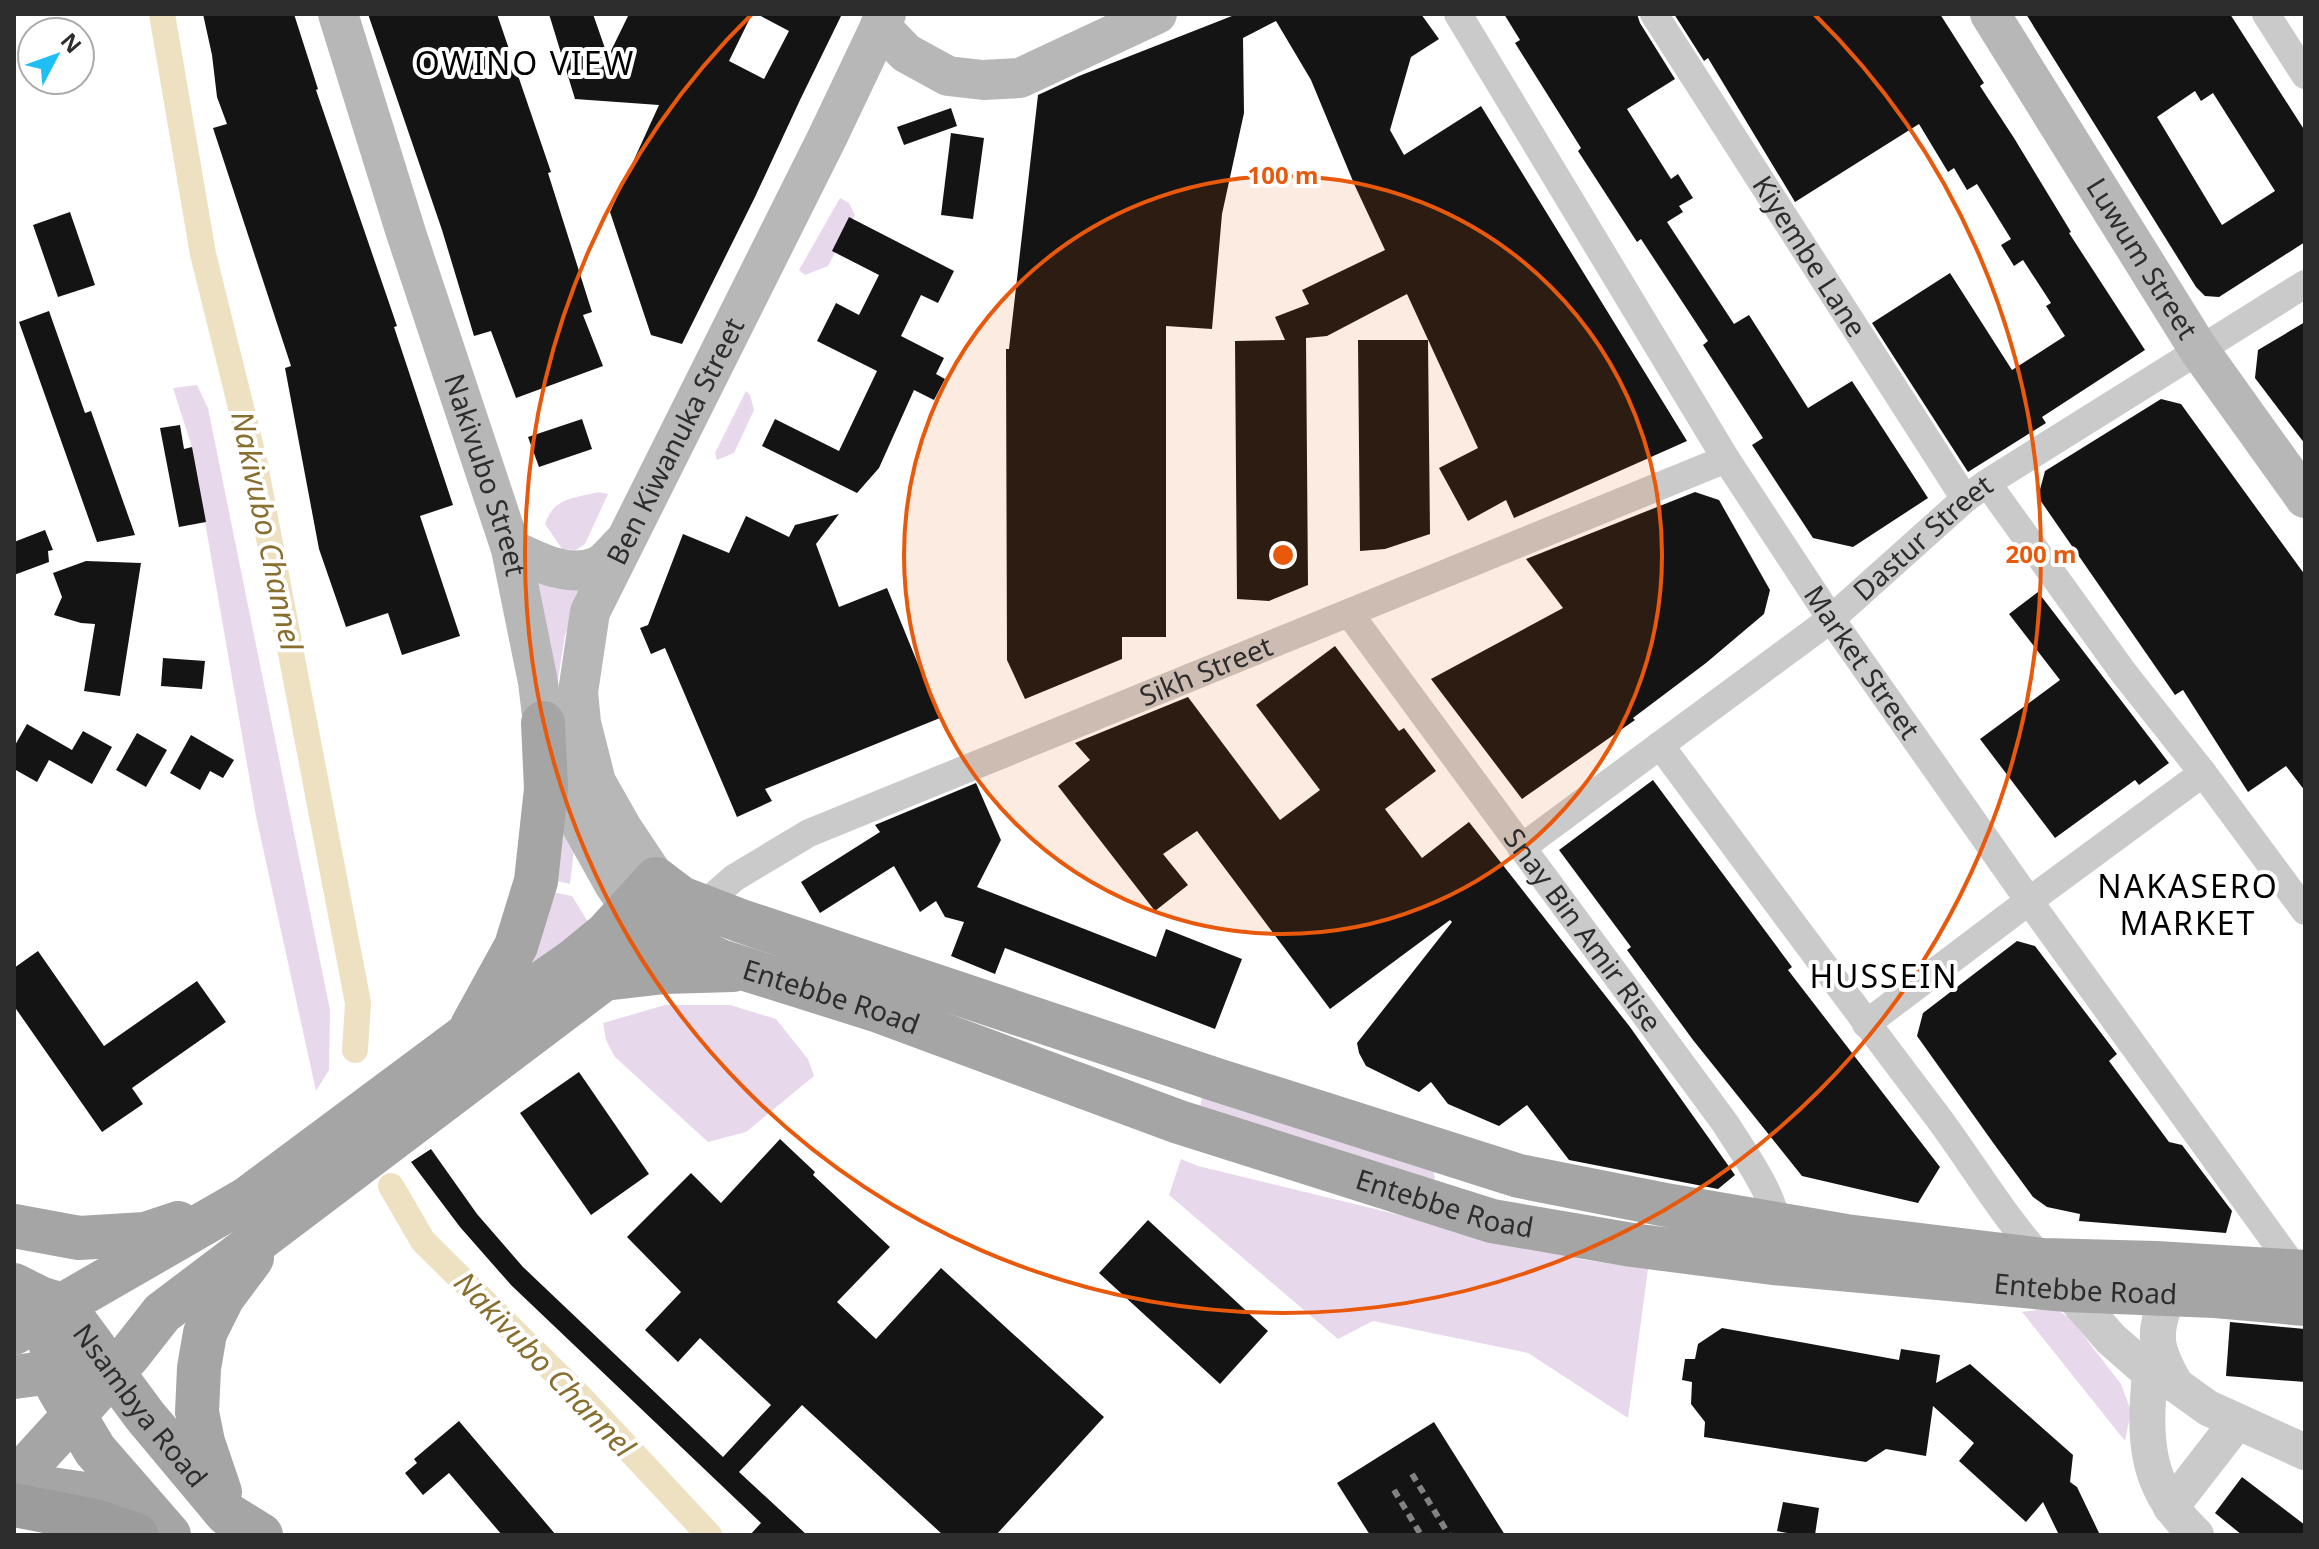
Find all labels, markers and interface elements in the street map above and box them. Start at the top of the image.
north arrow [16,16,96,96]
text: N [55,26,89,59]
district label: OWINO VIEW [415,41,635,84]
text: 100 m [1248,158,1318,191]
street label: Kiyembe Lane [1744,168,1876,344]
street label: Luwum Street [2079,170,2207,346]
street label: Ben Kiwanuka Street [597,311,752,571]
street label: Nakivubo Street [436,369,536,579]
water label: Nakivubo Channel [222,407,313,655]
street label: Dastur Street [1844,465,2000,609]
text: 200 m [2006,537,2076,570]
centre of rings [1269,541,1297,569]
street label: Market Street [1796,578,1929,746]
street label: Sikh Street [1133,626,1278,714]
street label: Snay Bin Amir Rise [1496,820,1671,1039]
district label: NAKASERO MARKET [2097,864,2279,944]
street label: Entebbe Road [738,949,925,1042]
district label: HUSSEIN [1809,954,1959,997]
street label: Entebbe Road [1351,1159,1537,1246]
water label: Nakivubo Channel [446,1262,645,1467]
street label: Entebbe Road [1992,1263,2178,1312]
street label: Nsambya Road [65,1316,217,1495]

